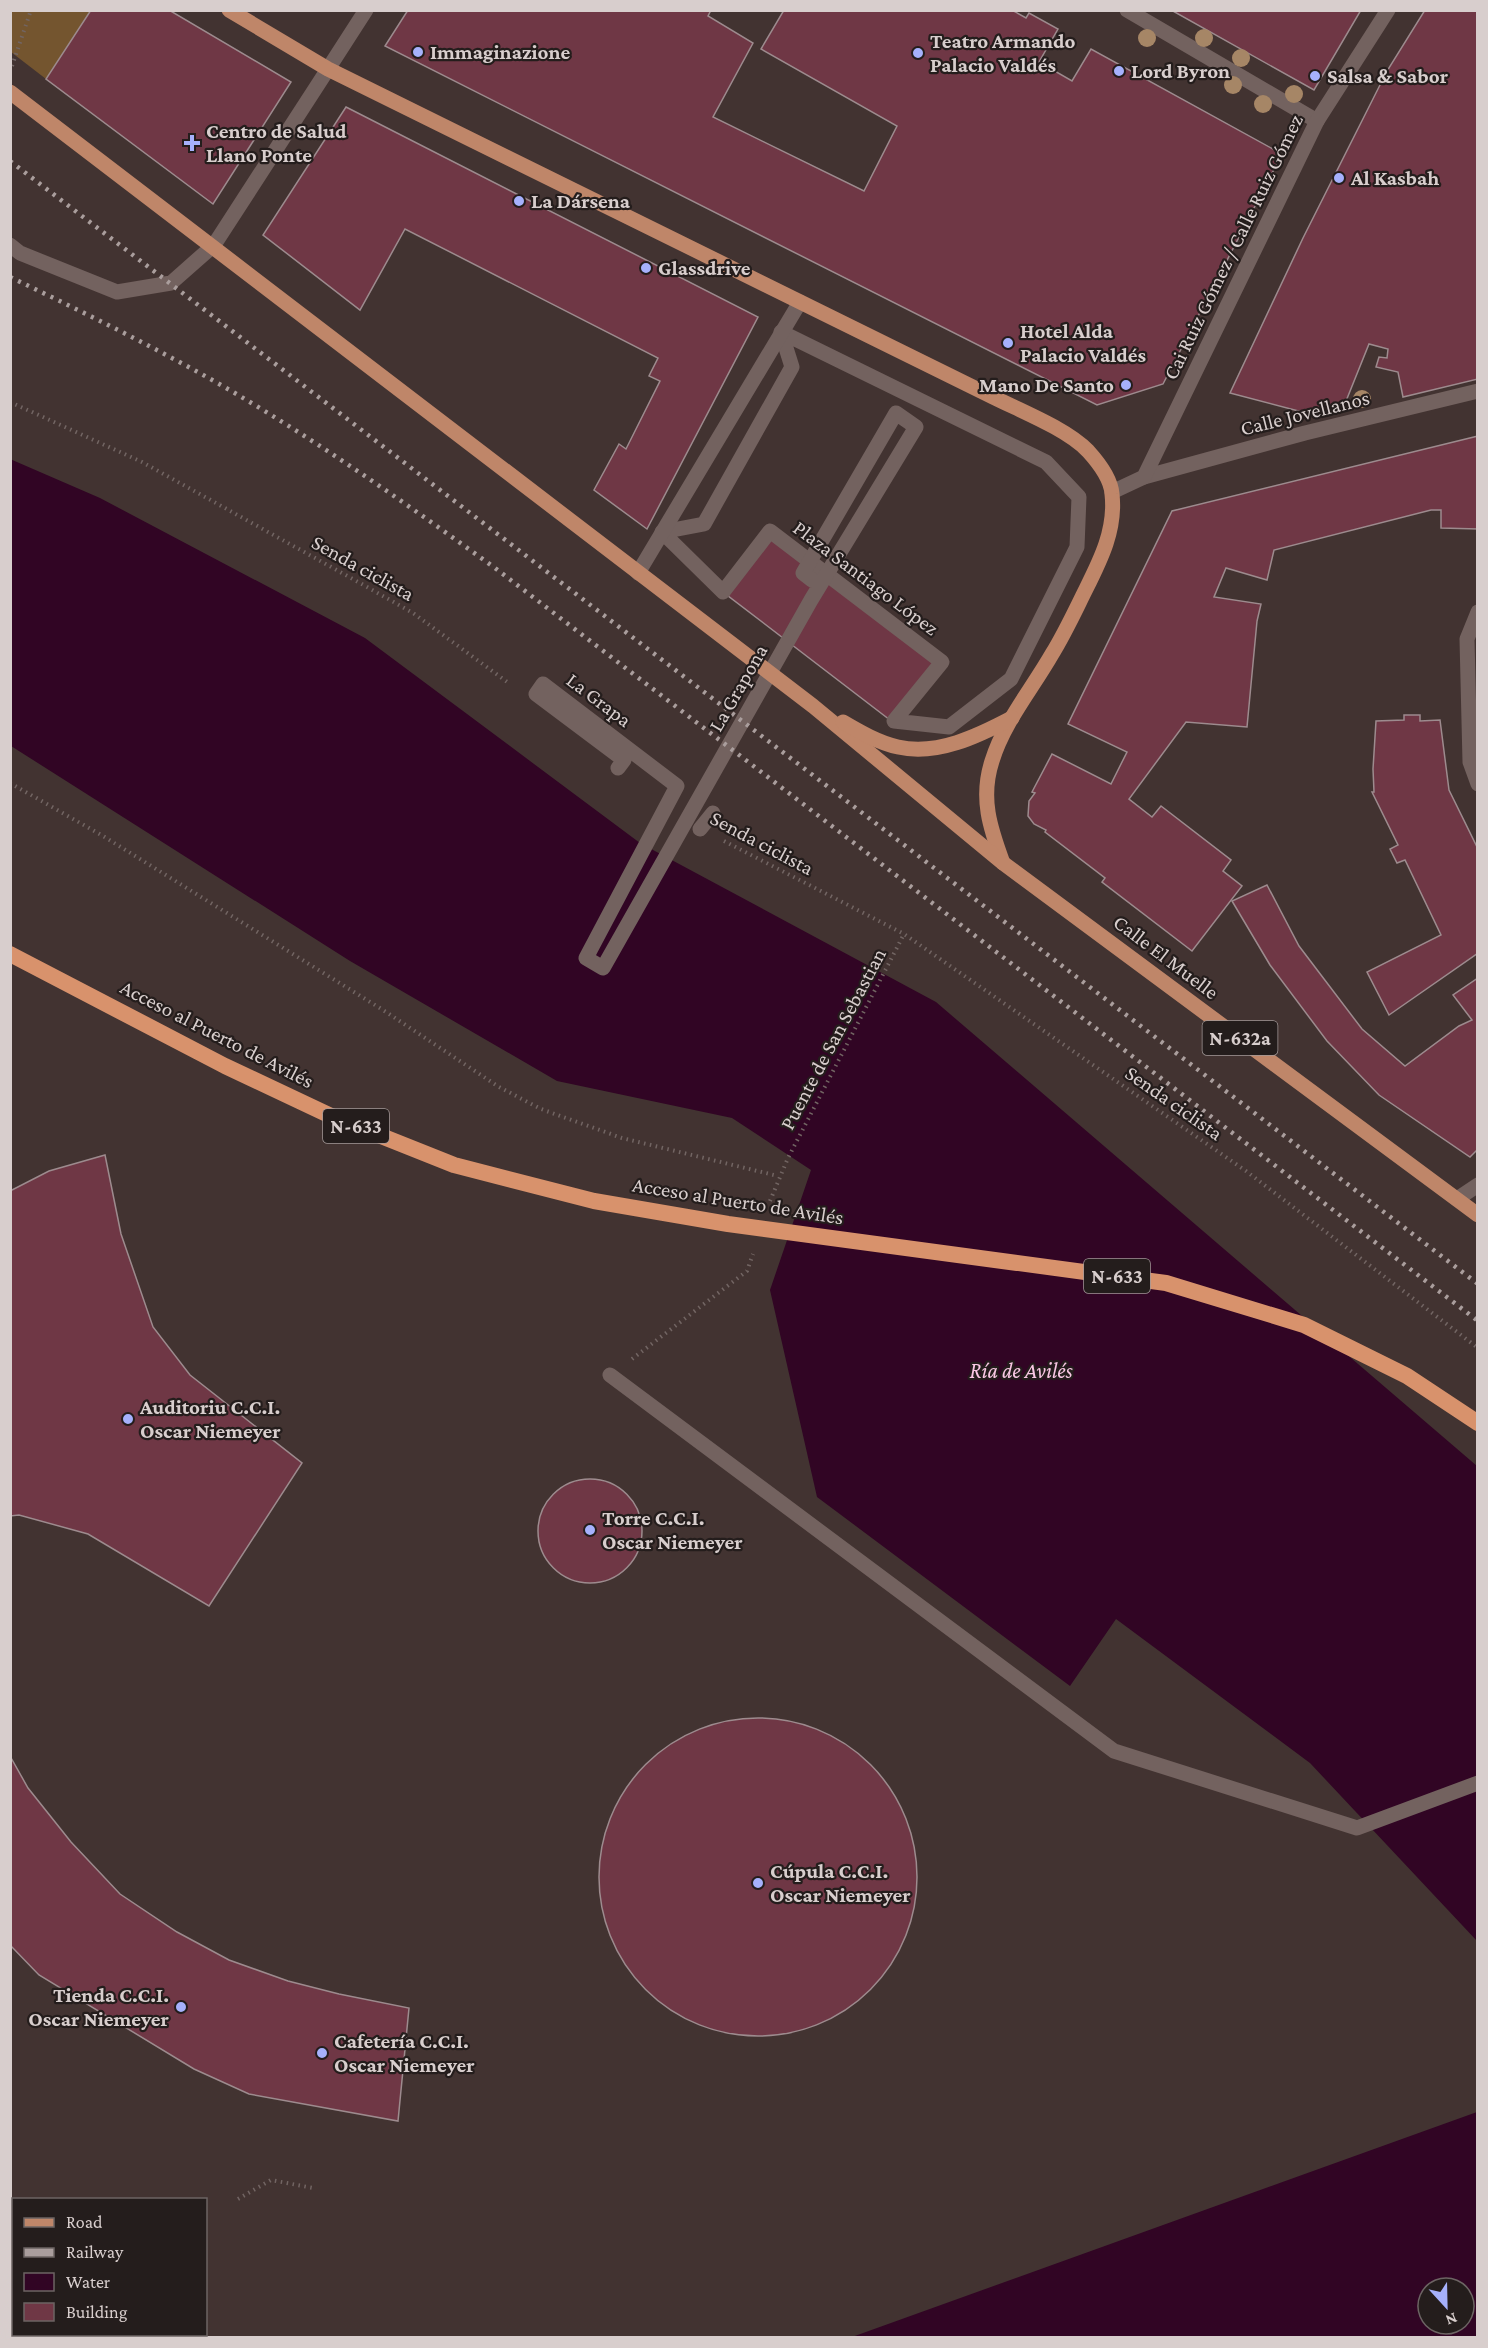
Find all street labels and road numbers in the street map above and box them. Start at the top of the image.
street label: Cai Ruiz Gómez / Calle Ruiz Gómez [1158,110,1308,384]
street label: Calle Jovellanos [1238,385,1372,441]
street label: Plaza Santiago López [789,516,943,641]
street label: Senda ciclista [307,530,419,606]
street label: La Grapona [703,640,773,736]
street label: La Grapa [562,668,636,732]
street label: Senda ciclista [706,806,818,880]
street label: Calle El Muelle [1109,910,1223,1004]
street label: Puente de San Sebastian [775,944,891,1134]
street label: Acceso al Puerto de Avilés [116,975,318,1093]
road number: N-632a [1202,1021,1278,1055]
street label: Senda ciclista [1121,1061,1228,1146]
road number: N-633 [323,1109,389,1143]
street label: Acceso al Puerto de Avilés [631,1172,845,1230]
road number: N-633 [1084,1259,1150,1293]

